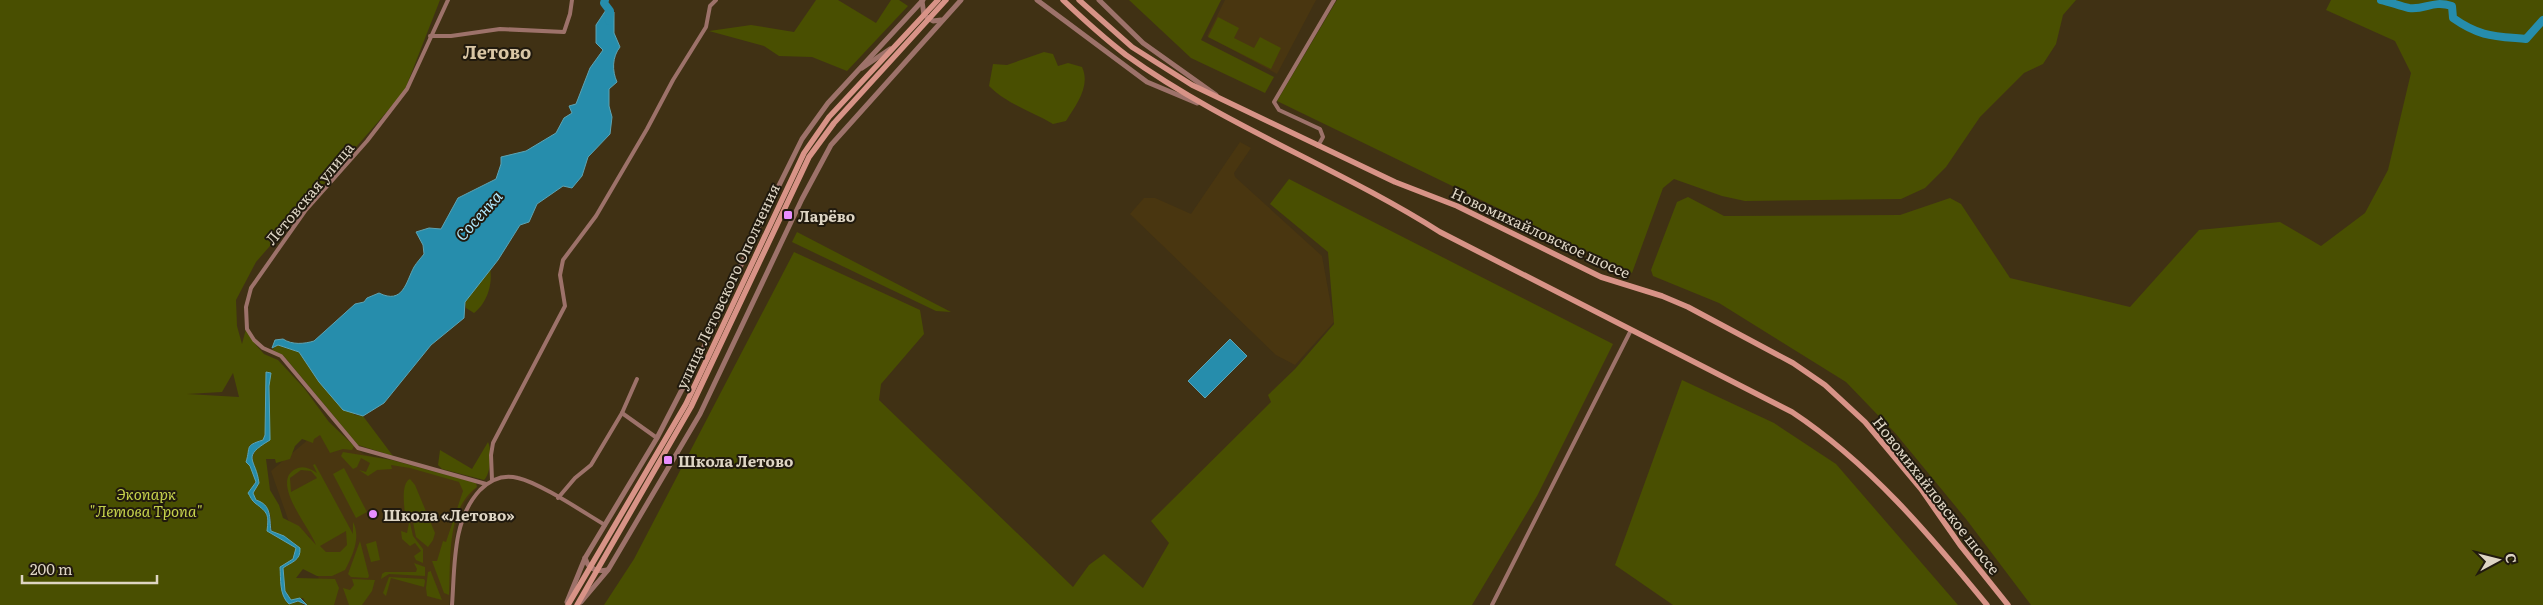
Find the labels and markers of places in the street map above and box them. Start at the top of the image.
place label: Ларёво [798,204,855,227]
marker: Ларёво [782,209,794,221]
place label: Школа Летово [678,449,793,472]
marker: Школа Летово [662,454,674,466]
place label: Школа «Летово» [383,503,515,526]
marker: Школа «Летово» [367,508,379,520]

